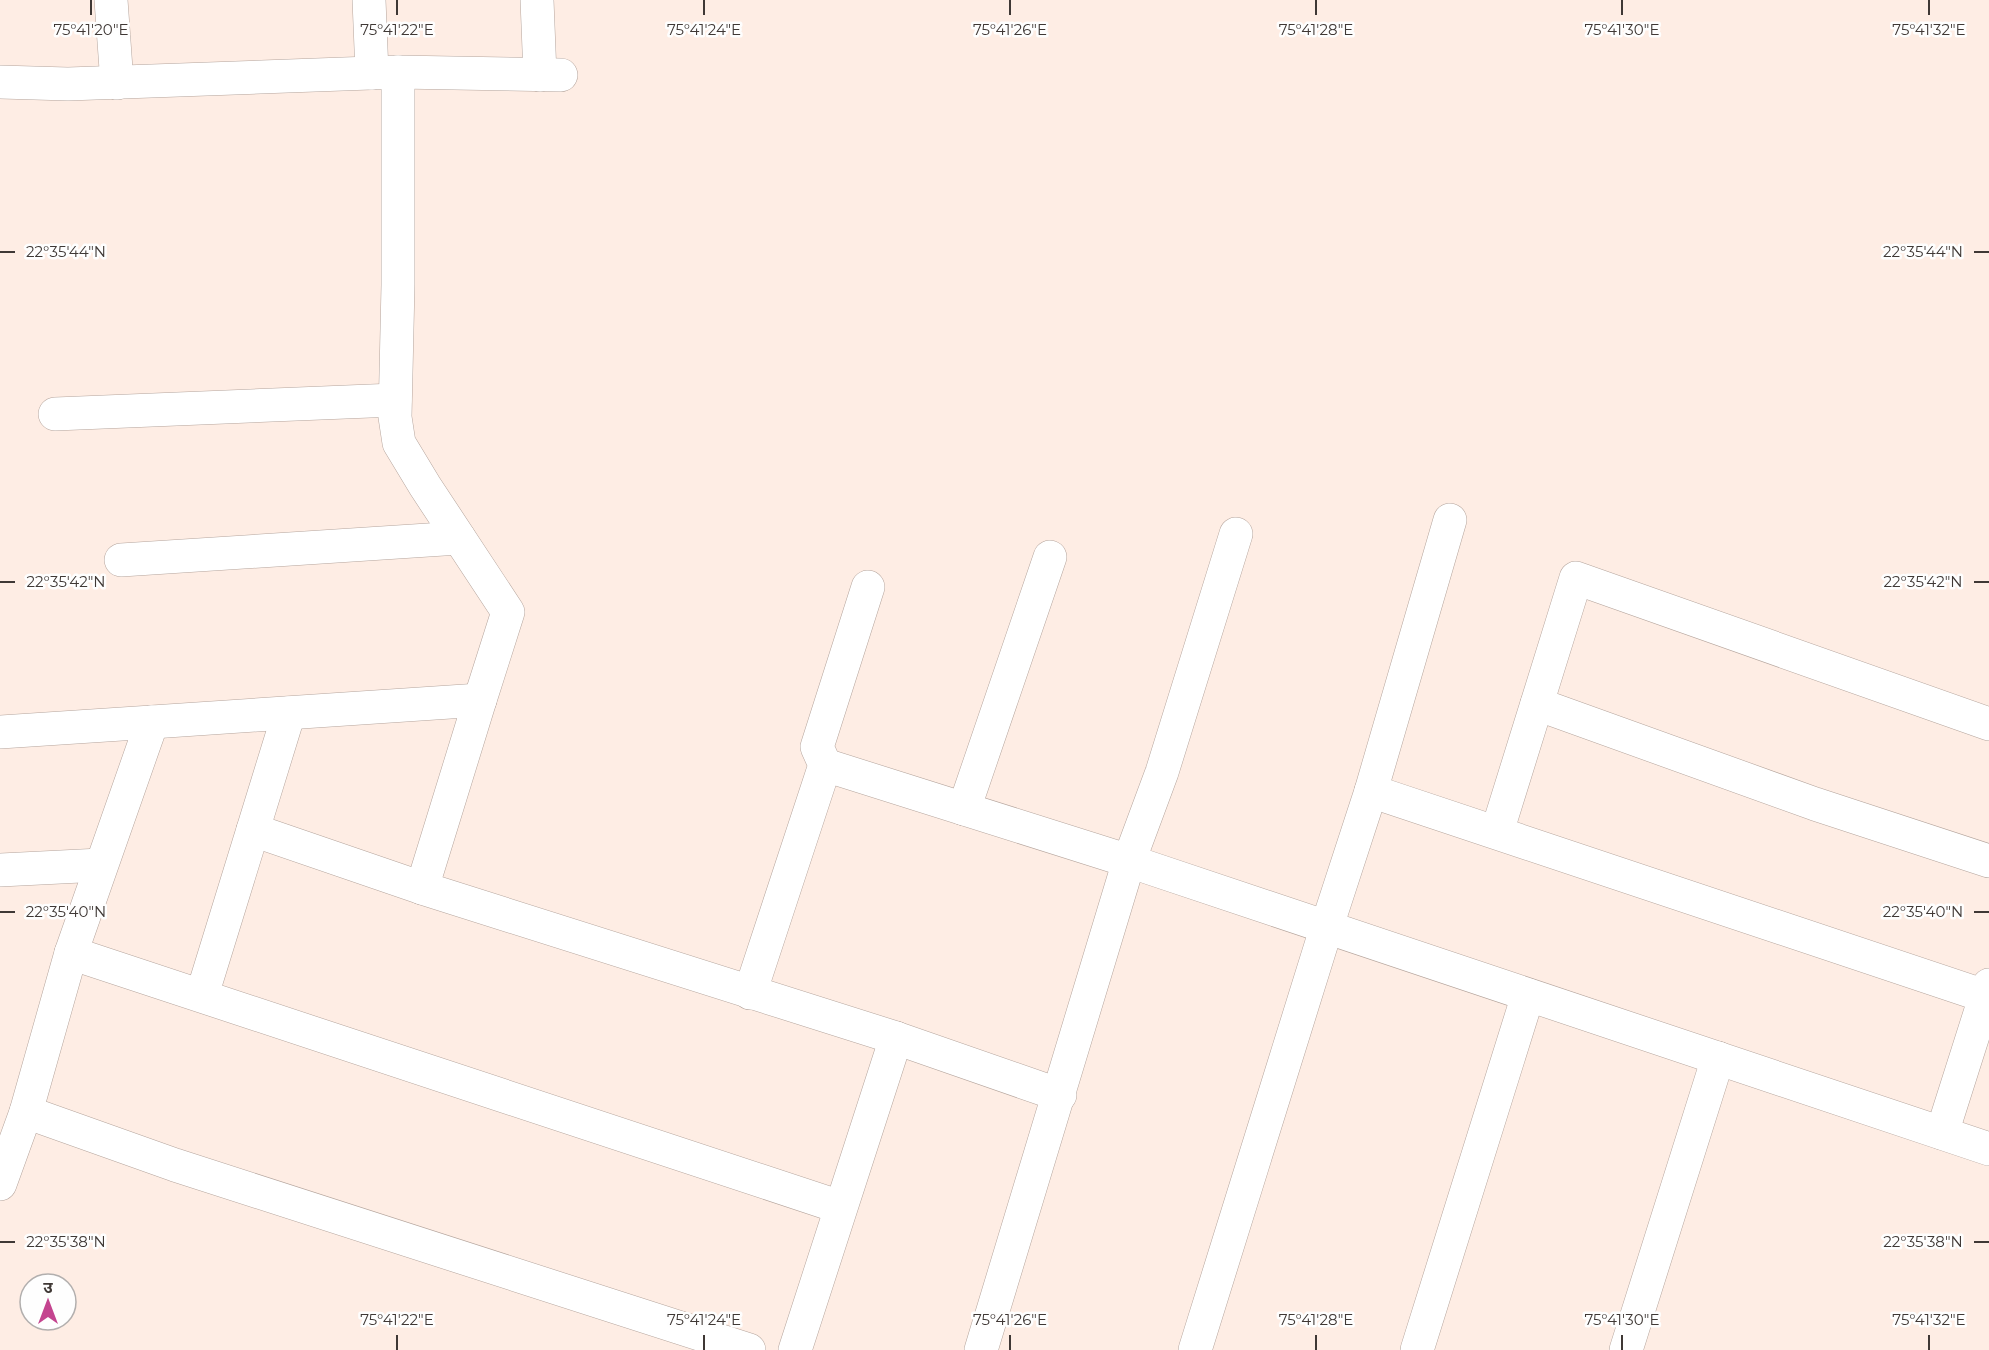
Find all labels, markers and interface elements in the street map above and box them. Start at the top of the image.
text: 75°41'20"E [53,20,129,39]
text: 75°41'22"E [360,20,434,39]
text: 75°41'24"E [667,20,741,39]
text: 75°41'26"E [973,20,1047,39]
text: 75°41'28"E [1279,20,1353,39]
text: 75°41'30"E [1585,20,1659,39]
text: 75°41'32"E [1892,20,1966,39]
text: 22°35'44"N [26,242,106,261]
text: 22°35'44"N [1883,242,1963,261]
text: 22°35'42"N [27,572,106,591]
text: 22°35'42"N [1884,572,1963,591]
text: 22°35'40"N [26,902,106,921]
text: 22°35'40"N [1883,902,1963,921]
text: 22°35'38"N [26,1232,106,1251]
text: 22°35'38"N [1883,1232,1963,1251]
north arrow [18,1272,78,1332]
text: उ [43,1278,53,1297]
text: 75°41'22"E [360,1310,434,1329]
text: 75°41'24"E [667,1310,741,1329]
text: 75°41'26"E [973,1310,1047,1329]
text: 75°41'28"E [1279,1310,1353,1329]
text: 75°41'30"E [1585,1310,1659,1329]
text: 75°41'32"E [1892,1310,1966,1329]

